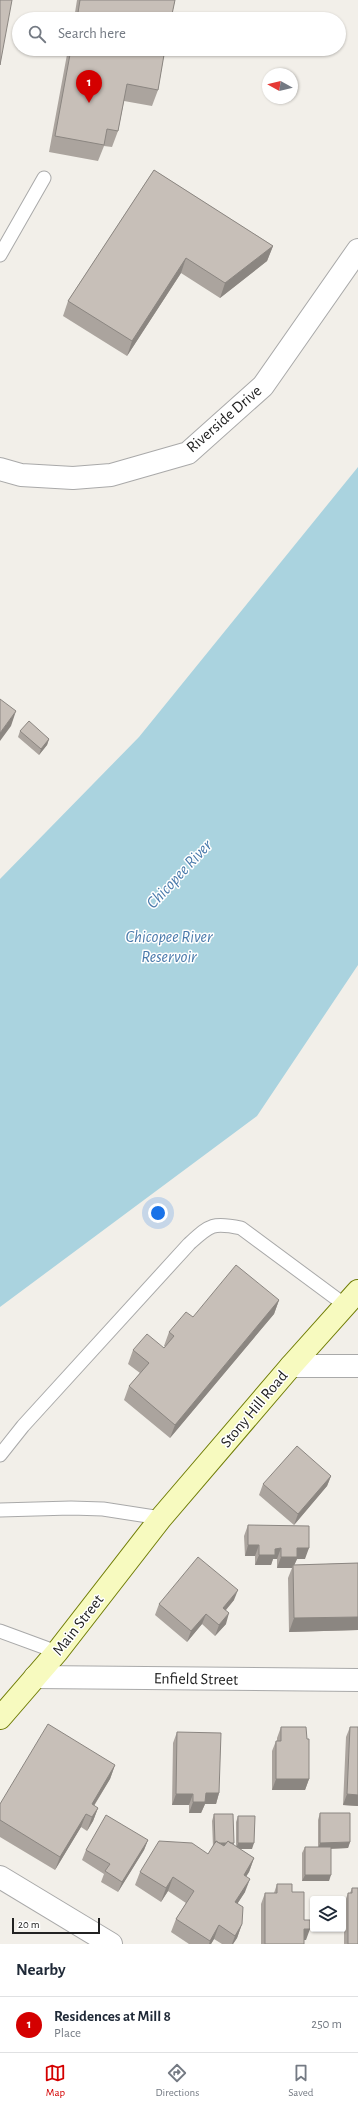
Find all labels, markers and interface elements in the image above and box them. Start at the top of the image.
search box [12,12,346,56]
icon: search [26,23,48,45]
text: Search here [58,26,126,41]
north arrow [262,68,298,104]
pin: 1 [76,70,102,103]
street label: Riverside Drive [184,382,264,456]
water label: Chicopee River [143,836,216,912]
water label: Chicopee River Reservoir [126,928,213,965]
your location [148,1203,168,1223]
street label: Stony Hill Road [217,1368,291,1451]
street label: Main Street [49,1592,107,1658]
street label: Enfield Street [154,1670,238,1688]
map controls [310,1896,346,1932]
button: layers [310,1896,346,1932]
scale bar [12,1916,100,1935]
text: 20 m [18,1919,39,1930]
text: Nearby [16,1961,66,1978]
text: Residences at Mill 8 [54,2009,171,2024]
text: 1 [27,2018,31,2031]
text: 250 m [311,2018,342,2031]
text: Place [54,2027,81,2040]
tab: Map [44,2062,66,2099]
tab: Directions [155,2062,199,2099]
tab: Saved [288,2062,313,2099]

